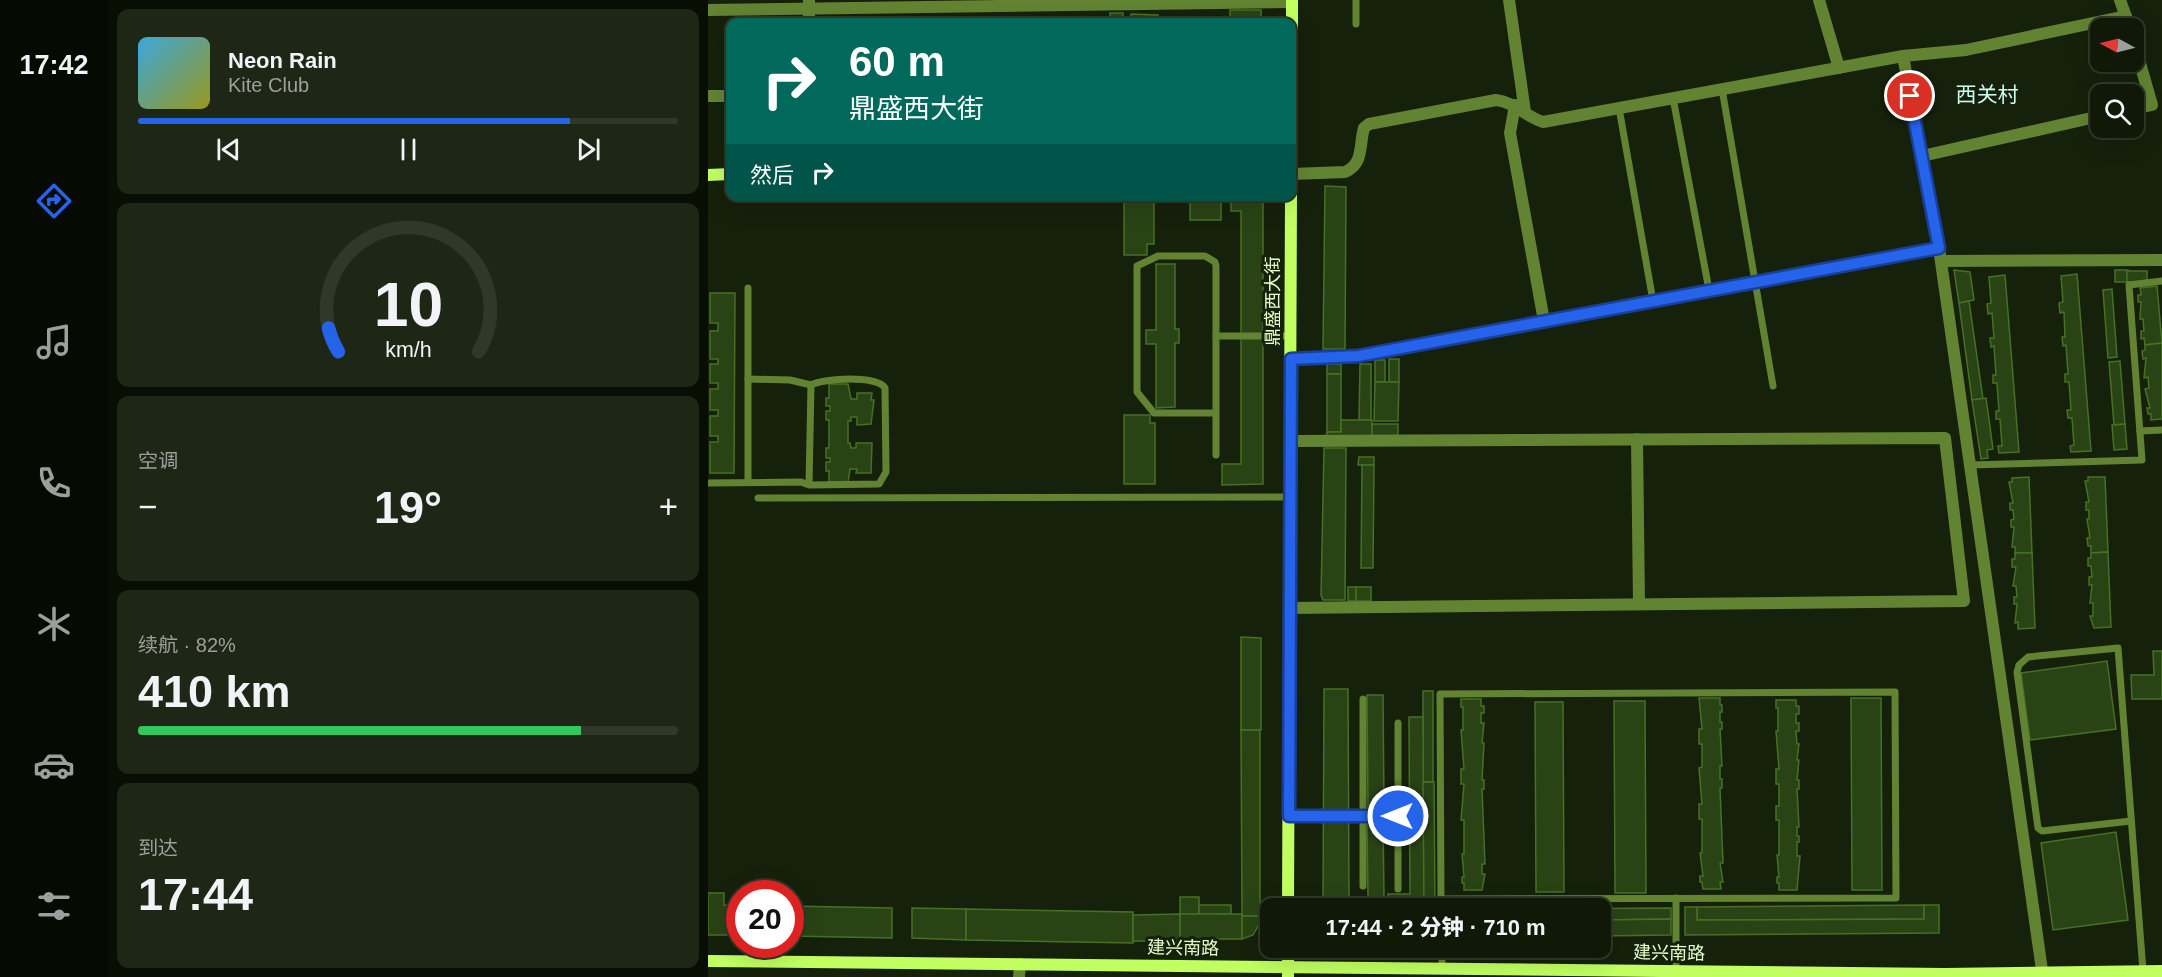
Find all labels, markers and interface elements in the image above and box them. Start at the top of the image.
north arrow [2090,18,2144,72]
map controls [2090,18,2144,138]
text: 60 m [849,38,945,85]
icon: right [750,42,828,120]
text: Neon Rain [228,48,337,73]
text: 17:42 [19,50,89,80]
pin [1884,70,1935,121]
text: Kite Club [228,74,309,96]
icon: arrive [1893,79,1926,112]
district label: 西关村 [1956,83,2019,106]
button: search [2090,84,2144,138]
text: 鼎盛西大街 [849,94,984,124]
icon: previous [212,133,245,166]
icon: pause [392,133,425,166]
icon: next [572,133,605,166]
icon: right [806,156,839,189]
text: 然后 [750,163,794,188]
icon: directions [33,180,75,222]
street label: 鼎盛西大街 [1263,256,1283,346]
text: 10 [373,270,443,339]
icon: music [33,321,75,363]
text: km/h [385,338,431,362]
text: 空调 [138,450,178,472]
icon: phone [33,462,75,504]
text: 19° [374,482,442,533]
text: − [138,488,157,525]
text: + [659,488,678,525]
icon: climate [33,603,75,645]
text: 续航 · 82% [138,634,236,656]
text: 410 km [138,666,291,717]
icon: car [33,744,75,786]
position arrow [1366,784,1430,848]
text: 到达 [138,837,178,859]
text: 17:44 [138,869,253,920]
speed limit sign: 20 [726,880,804,958]
icon: filters [33,885,75,927]
text: 17:44 · 2 分钟 · 710 m [1325,915,1546,940]
street label: 建兴南路 [1147,937,1219,959]
street label: 建兴南路 [1633,942,1705,964]

